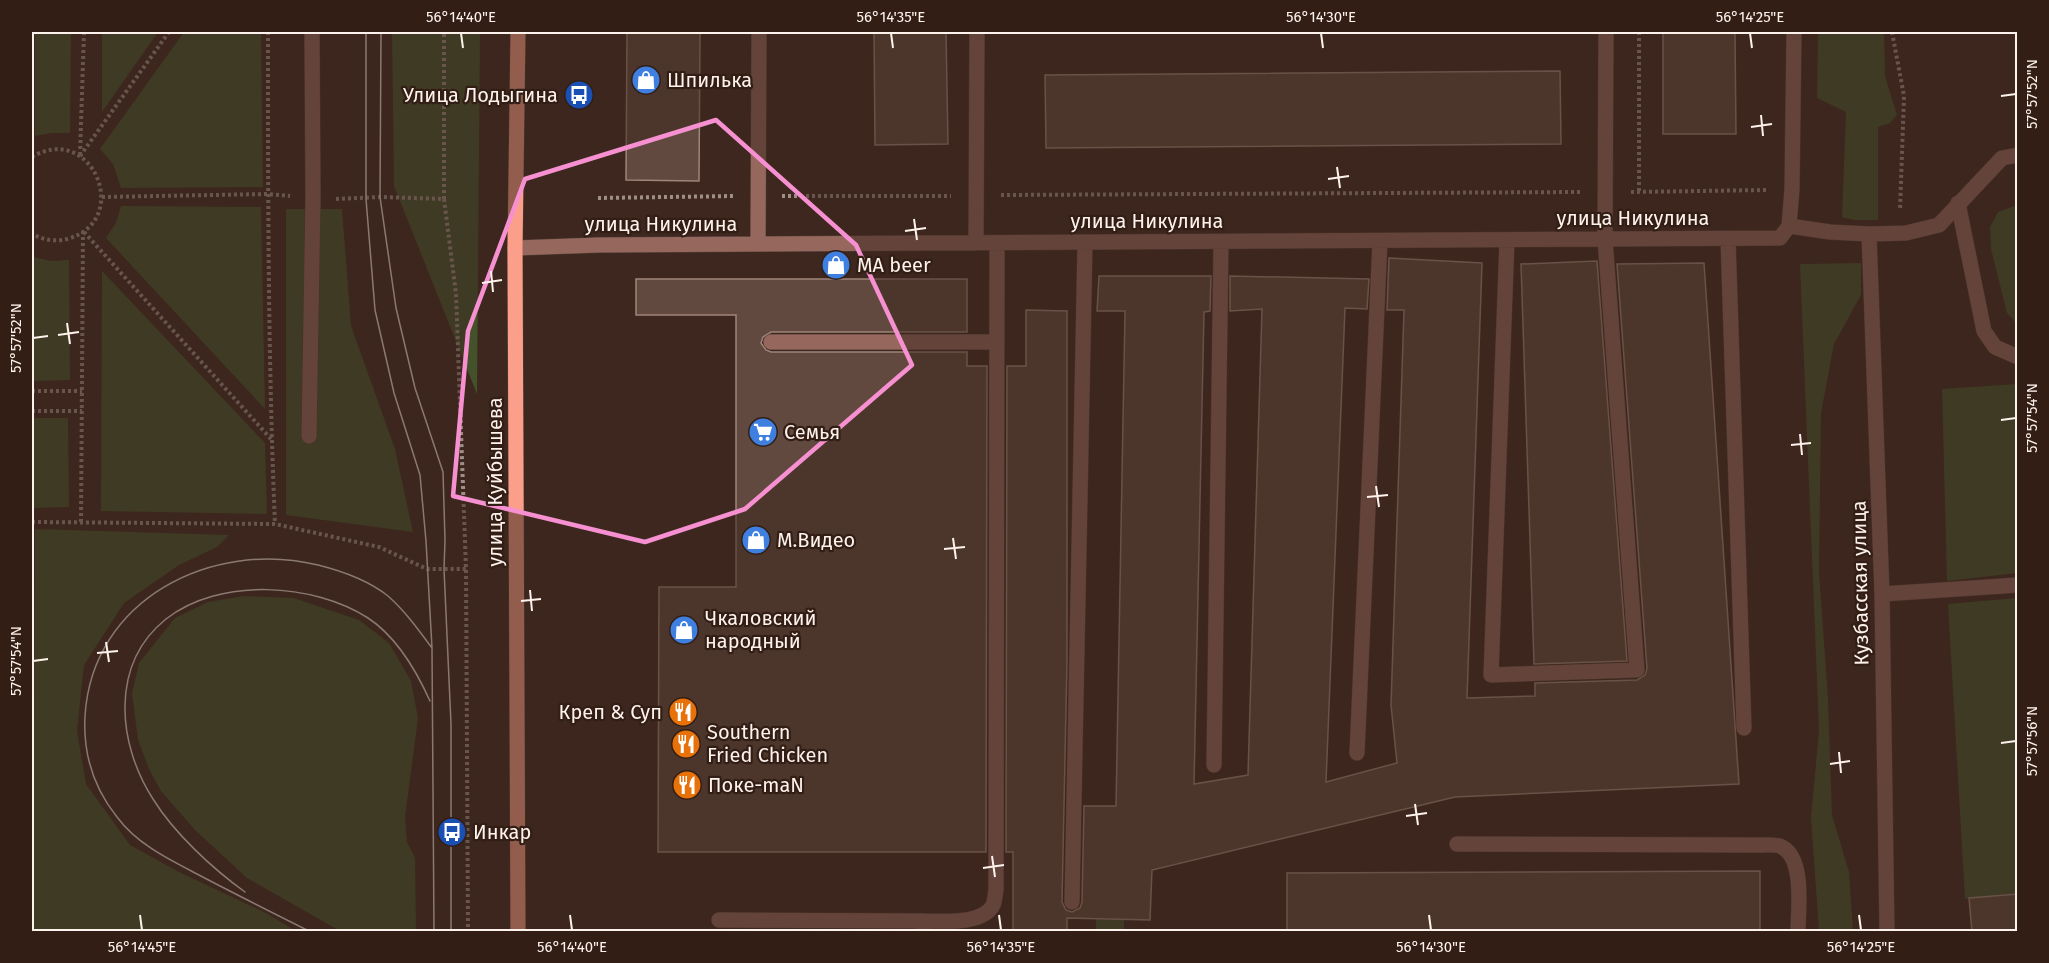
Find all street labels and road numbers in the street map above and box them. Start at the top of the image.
street label: улица Никулина [1557,206,1709,230]
street label: улица Никулина [1071,209,1223,233]
street label: улица Никулина [585,212,737,236]
street label: улица Куйбышева [483,397,507,567]
street label: Кузбасская улица [1847,500,1873,666]

